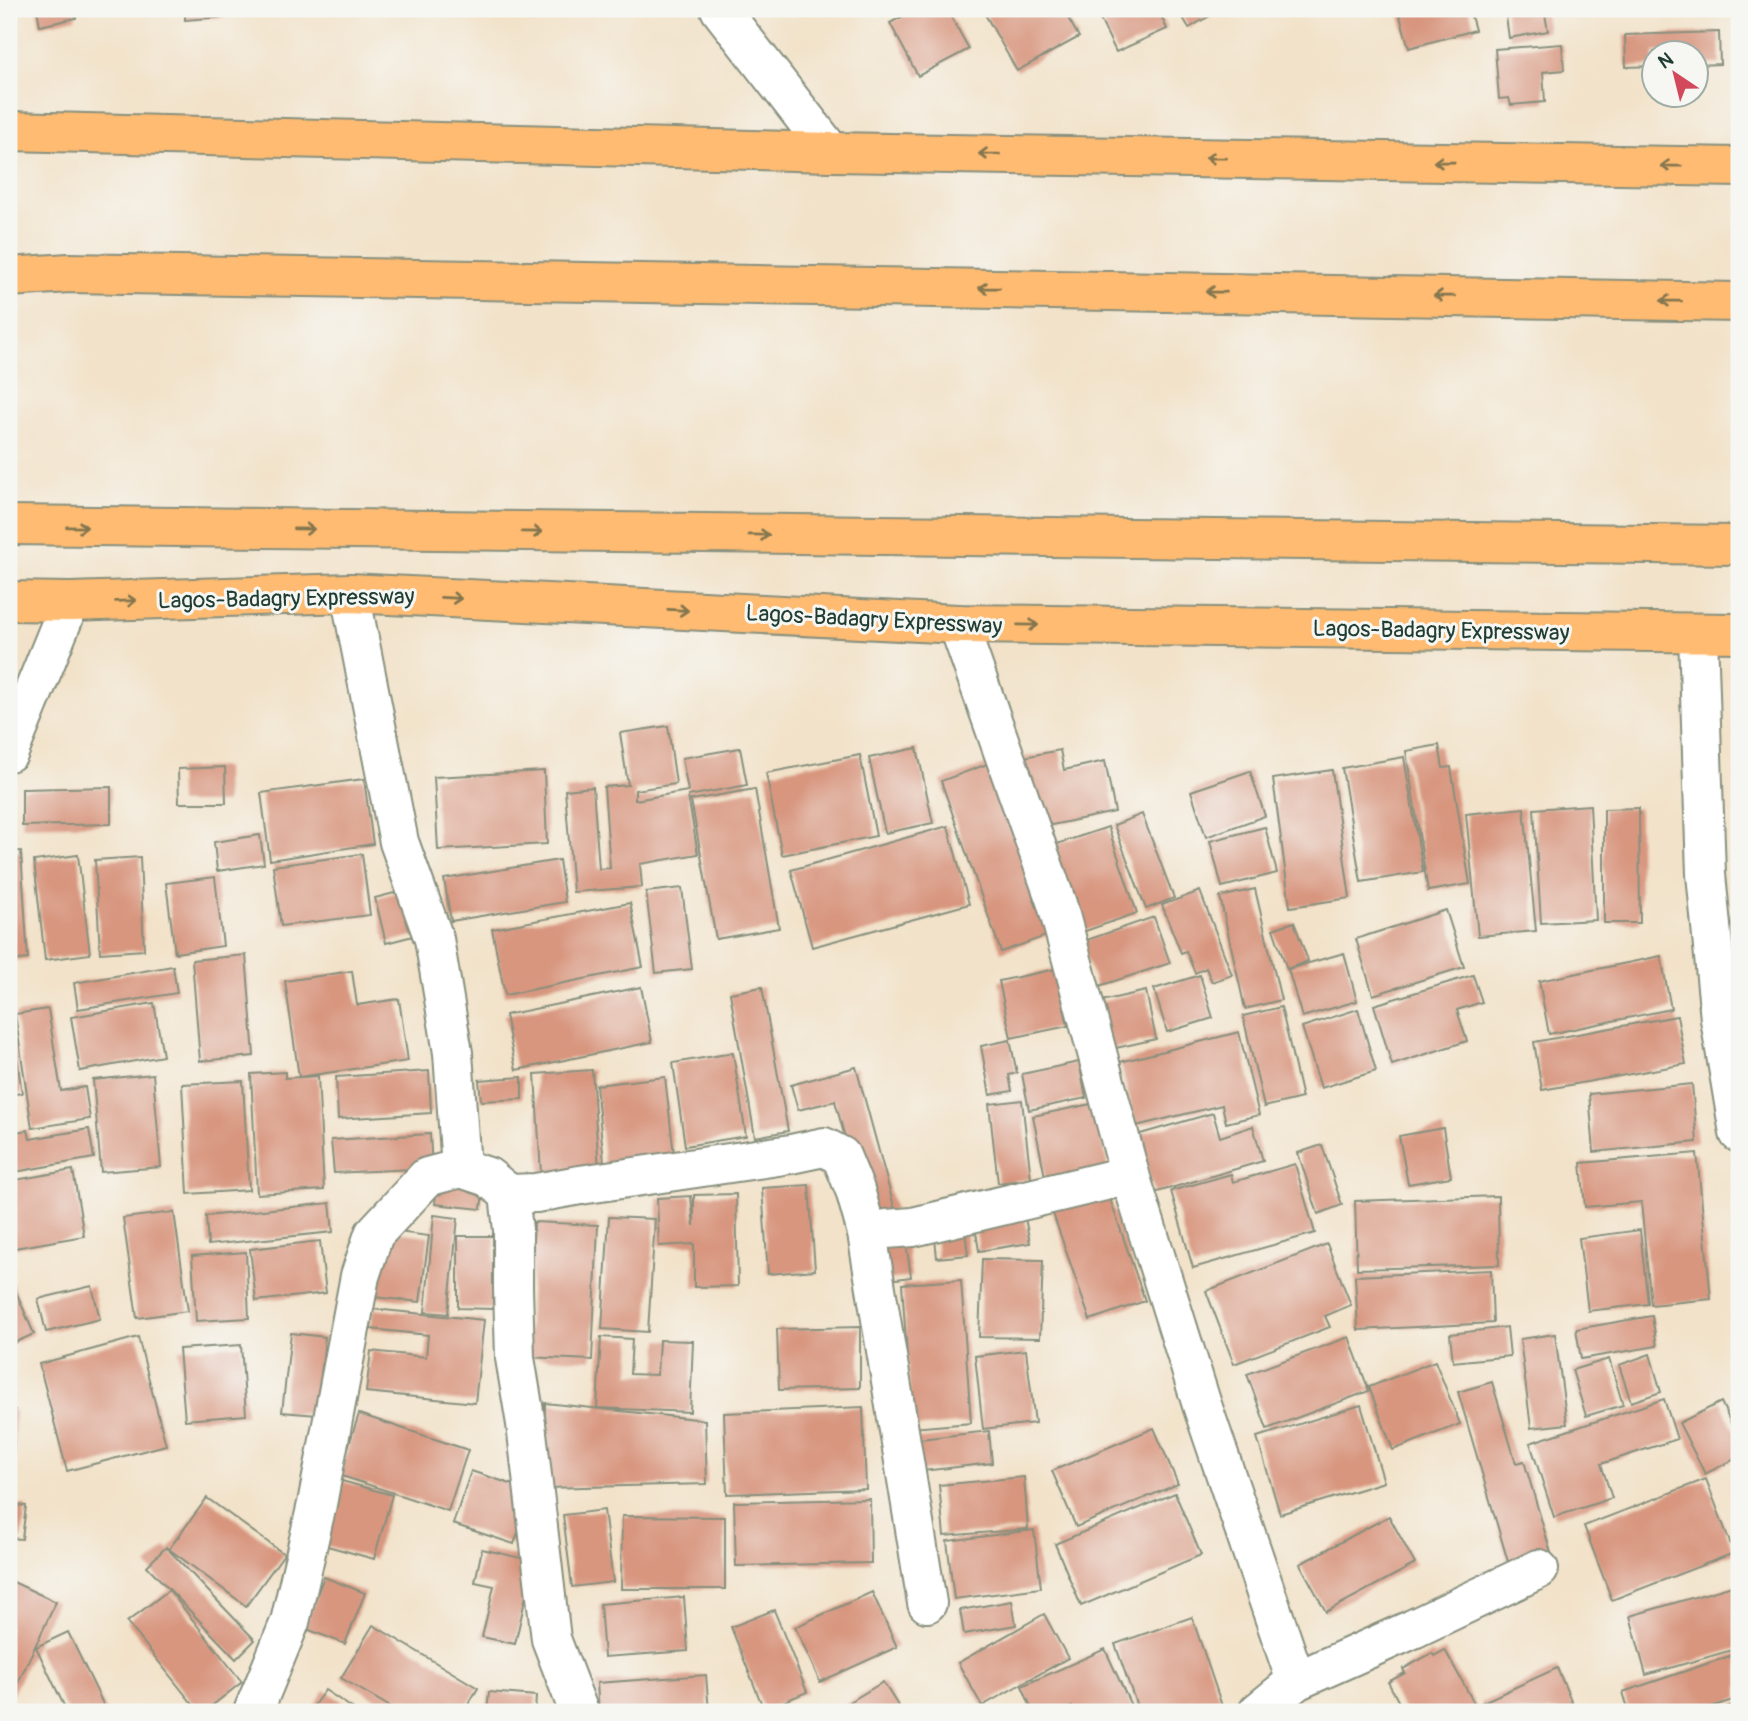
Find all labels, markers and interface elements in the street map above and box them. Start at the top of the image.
north arrow [1640,38,1710,108]
text: N [1654,47,1678,74]
one-way arrow [977,148,1000,161]
one-way arrow [1205,151,1228,165]
one-way arrow [1432,155,1455,169]
one-way arrow [1660,159,1683,172]
one-way arrow [977,282,1000,295]
one-way arrow [1205,285,1228,299]
one-way arrow [1432,289,1455,303]
one-way arrow [1660,294,1683,307]
one-way arrow [65,520,88,533]
one-way arrow [293,522,316,536]
one-way arrow [520,525,543,539]
one-way arrow [748,528,771,542]
street label: Lagos-Badagry Expressway [157,582,415,615]
one-way arrow [439,592,462,605]
one-way arrow [114,594,137,607]
street label: Lagos-Badagry Expressway [745,598,1003,641]
one-way arrow [667,604,689,617]
street label: Lagos-Badagry Expressway [1312,614,1570,647]
one-way arrow [1016,618,1039,632]

